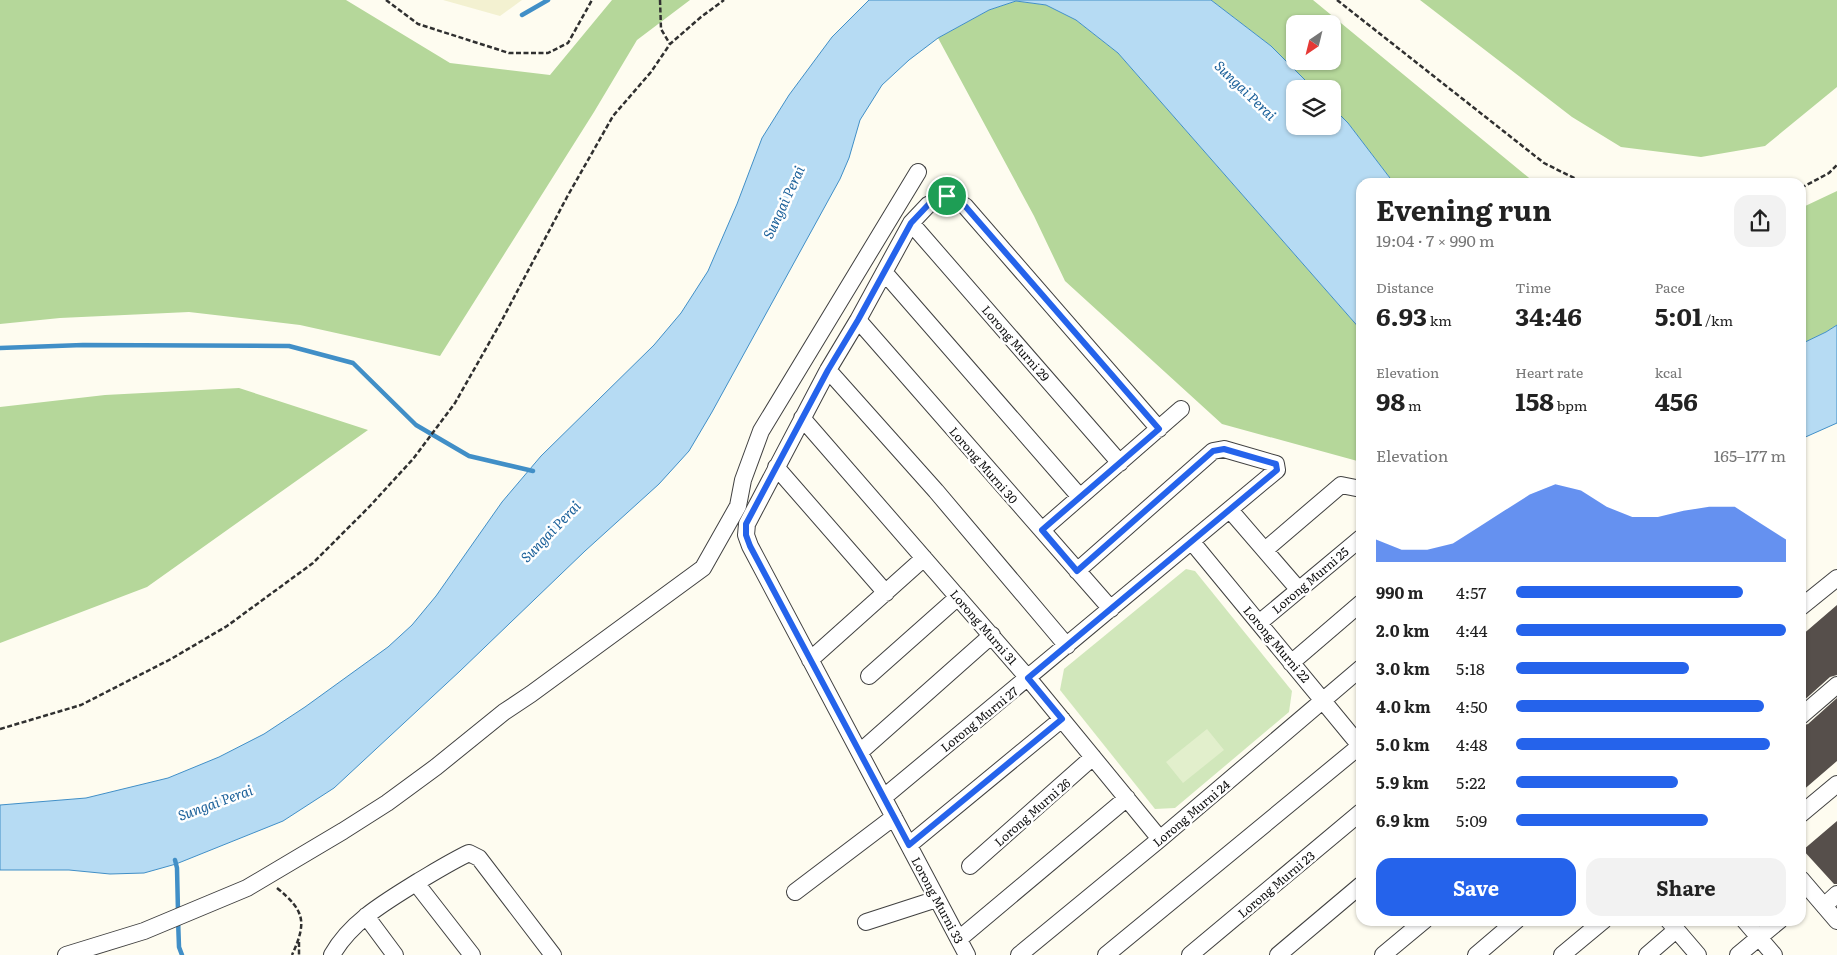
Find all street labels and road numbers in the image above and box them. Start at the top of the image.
street label: Lorong Murni 29 [978,301,1054,385]
street label: Lorong Murni 30 [946,423,1023,507]
street label: Lorong Murni 25 [1268,542,1352,618]
street label: Lorong Murni 31 [946,585,1022,669]
street label: Lorong Murni 22 [1239,602,1315,686]
street label: Lorong Murni 27 [936,682,1022,756]
street label: Lorong Murni 26 [990,773,1074,850]
street label: Lorong Murni 24 [1149,775,1234,851]
street label: Lorong Murni 23 [1234,846,1318,922]
street label: Lorong Murni 33 [908,853,968,947]

